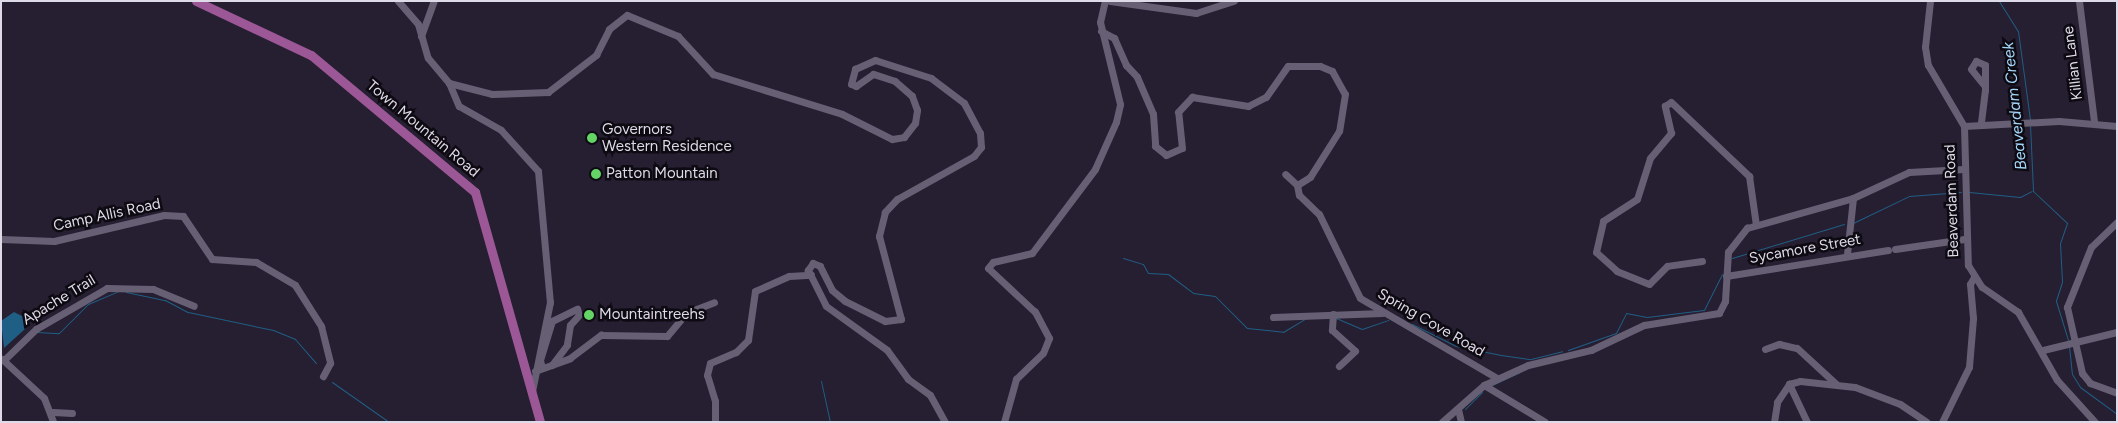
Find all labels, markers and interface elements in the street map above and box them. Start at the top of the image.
street label: Killian Lane [2060,25,2086,101]
water label: Beaverdam Creek [1999,41,2031,171]
street label: Town Mountain Road [363,77,483,181]
place label: Governors Western Residence [602,120,732,155]
marker: Governors Western Residence [586,132,598,144]
street label: Beaverdam Road [1941,144,1963,258]
place label: Patton Mountain [606,165,718,183]
marker: Patton Mountain [590,168,602,180]
street label: Camp Allis Road [52,195,162,235]
street label: Sycamore Street [1748,230,1862,268]
street label: Apache Trail [19,271,99,329]
street label: Spring Cove Road [1374,285,1488,361]
place label: Mountaintreehs [599,306,705,324]
marker: Mountaintreehs [583,309,595,321]

